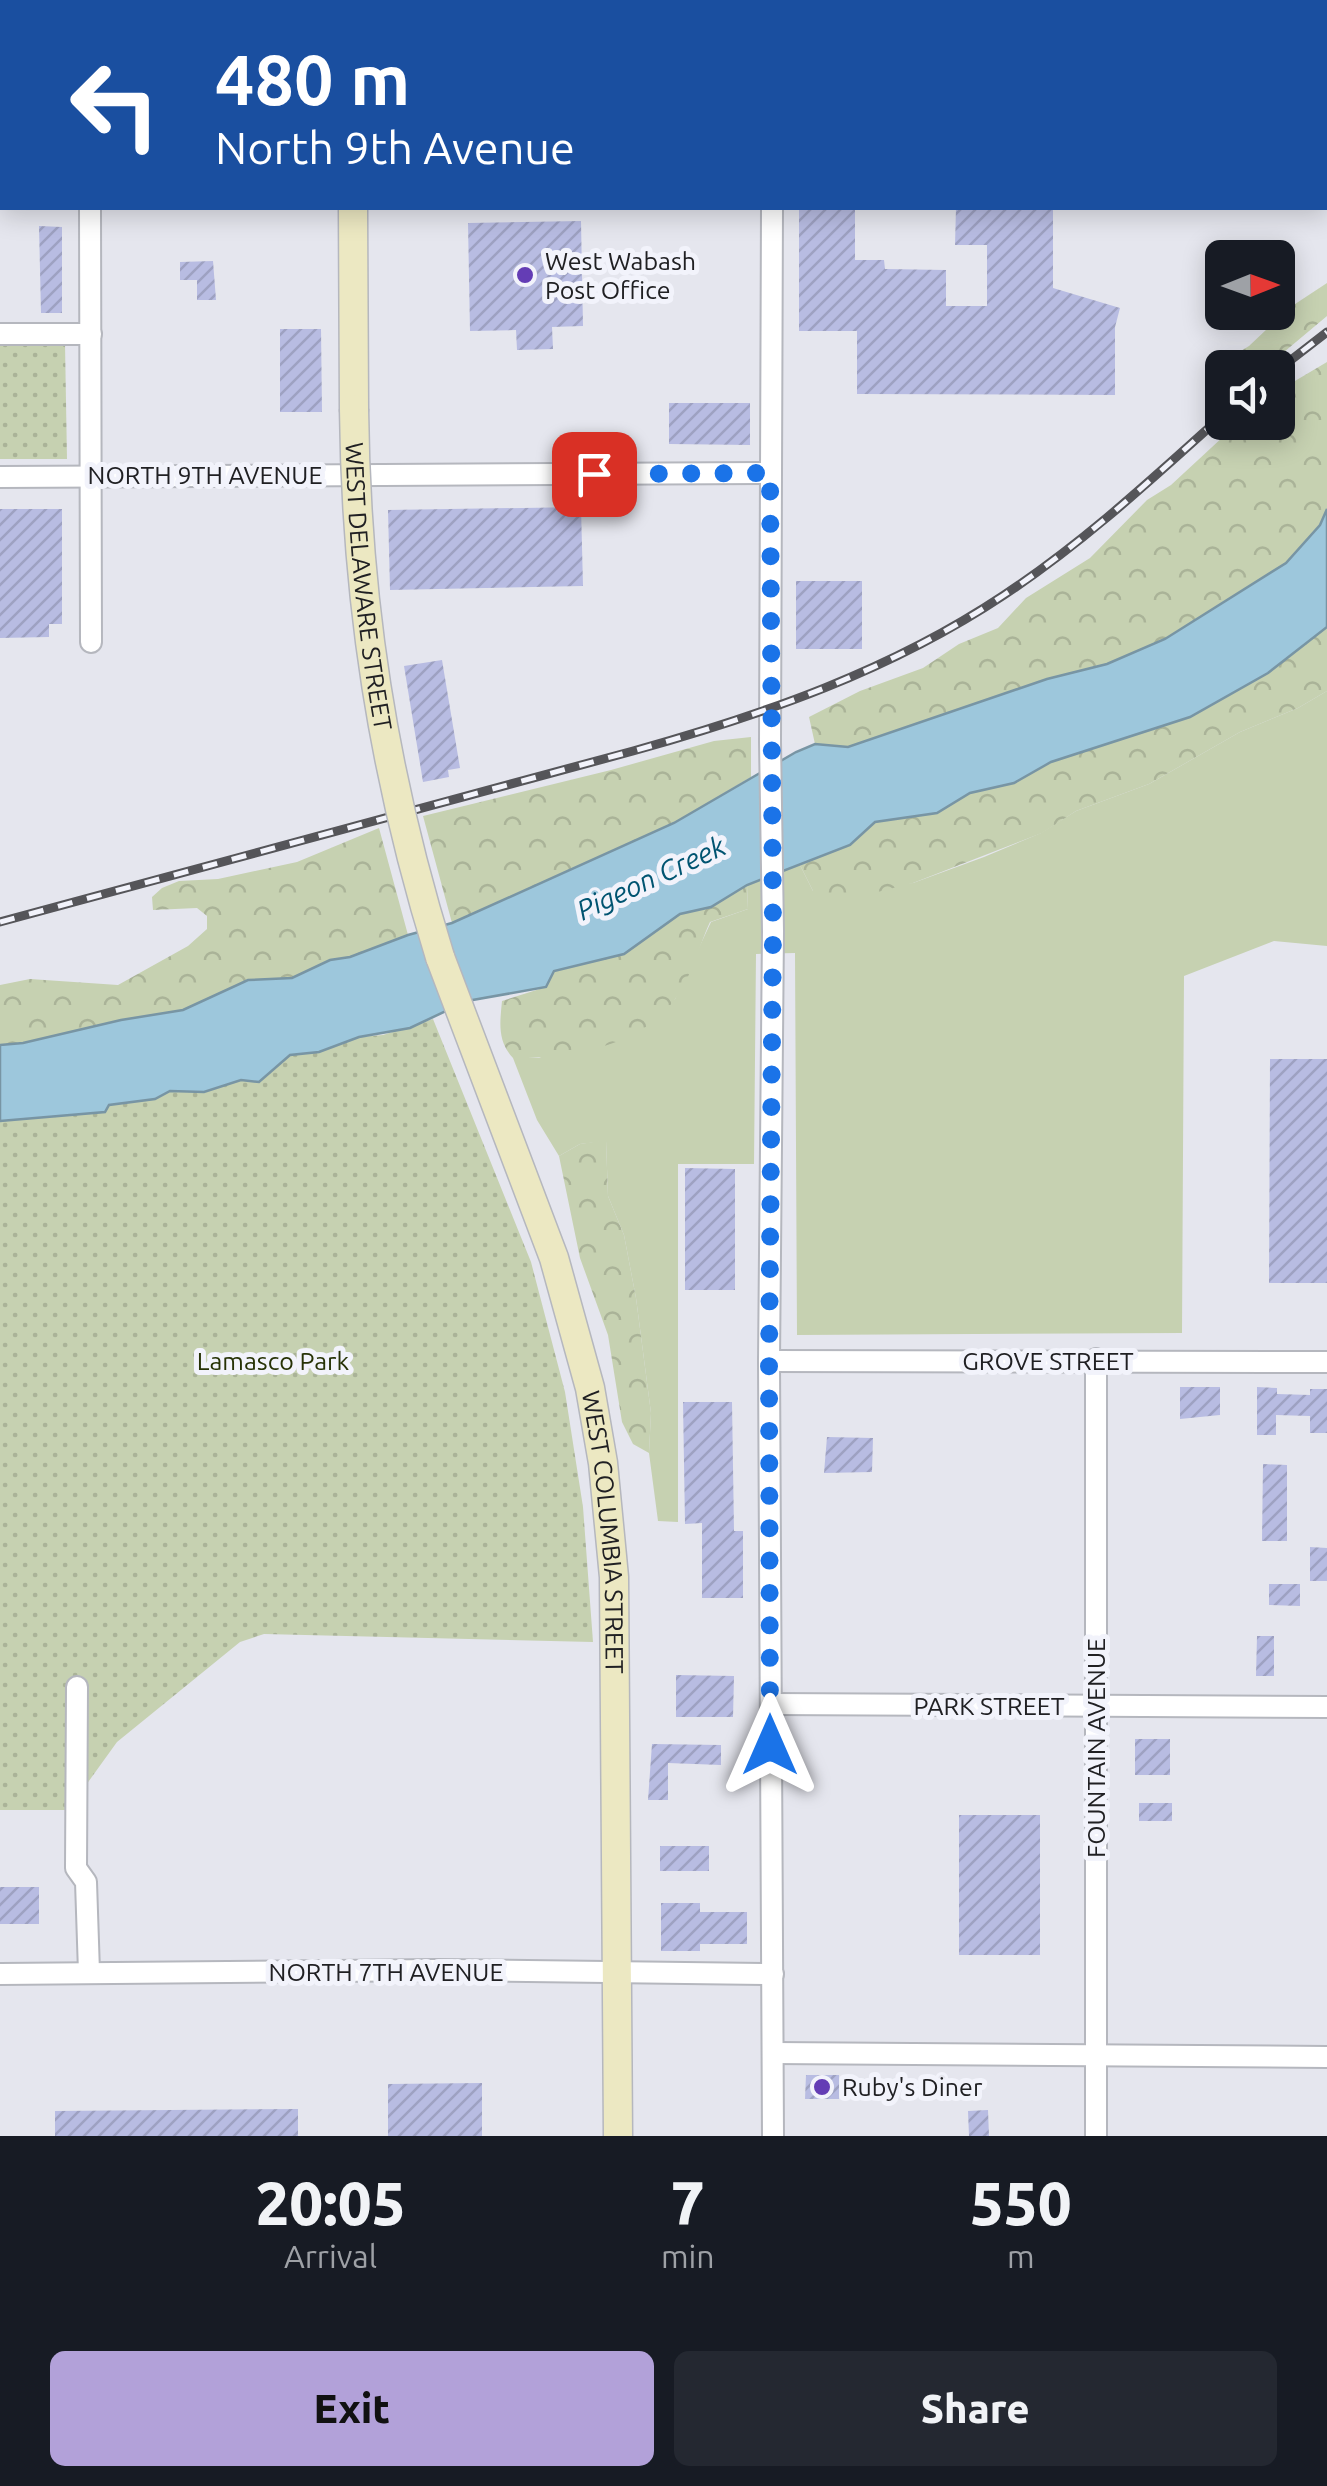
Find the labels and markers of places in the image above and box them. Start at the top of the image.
place label: West Wabash Post Office [545,247,696,304]
marker: West Wabash Post Office [514,264,536,286]
pin [552,432,637,517]
place label: Ruby's Diner [842,2073,983,2101]
marker: Ruby's Diner [811,2076,833,2098]

